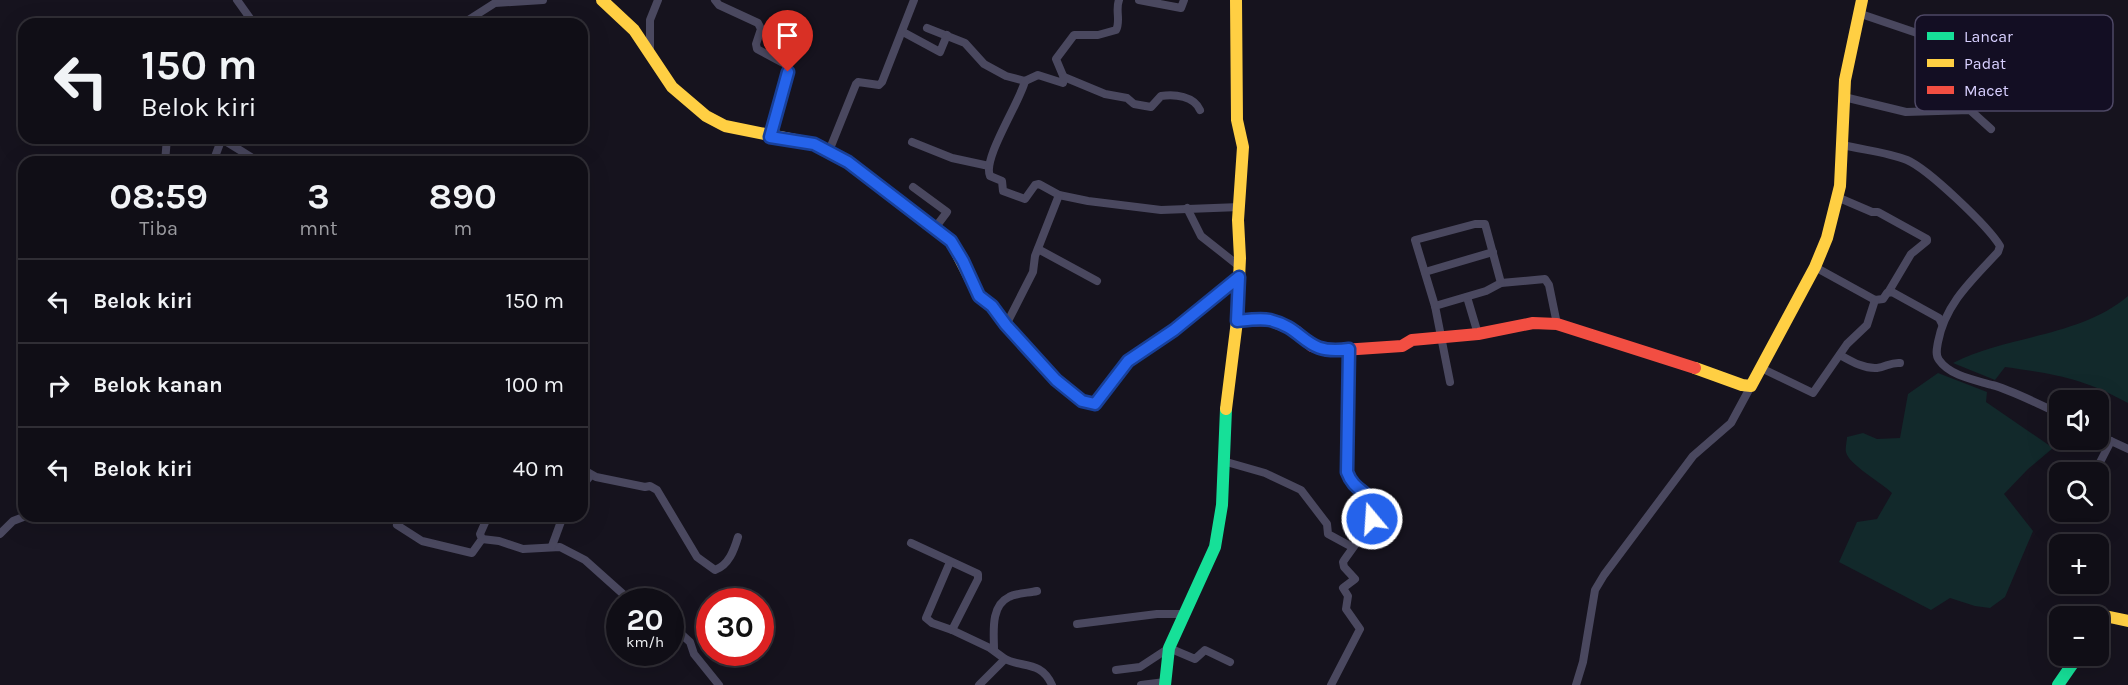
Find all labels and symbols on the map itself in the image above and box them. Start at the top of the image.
pin [762,10,813,72]
legend [1915,15,2113,111]
text: Lancar [1964,27,2013,46]
text: Padat [1964,54,2006,73]
text: Macet [1964,81,2009,100]
position arrow [1340,487,1404,551]
speed limit sign: 30 [696,588,774,666]

